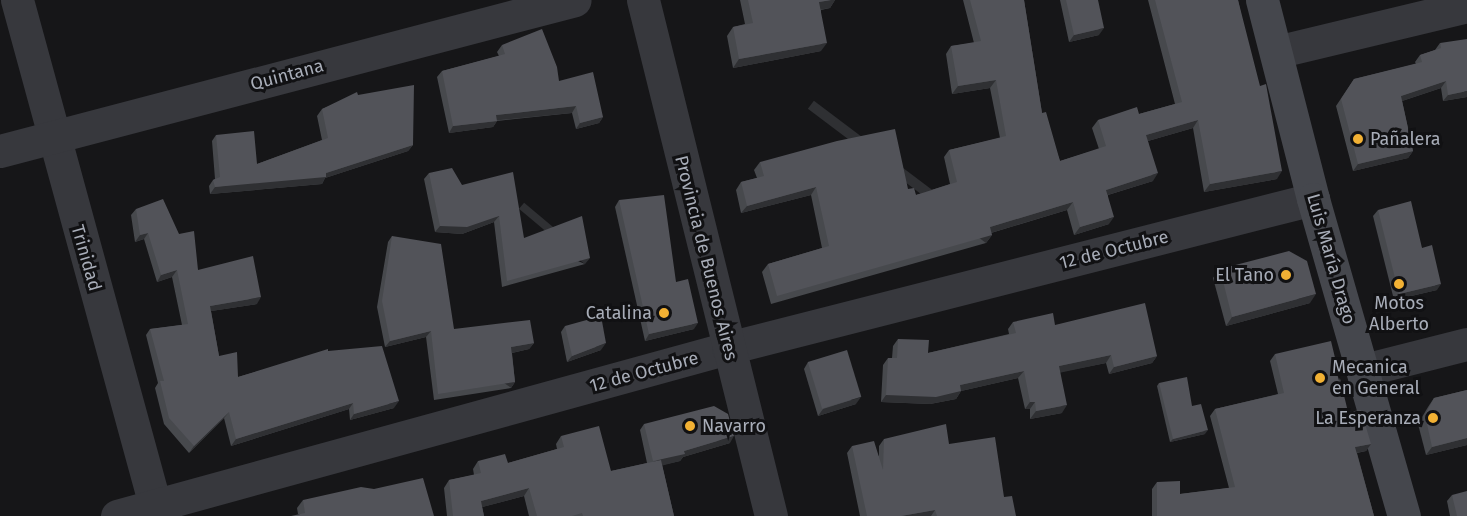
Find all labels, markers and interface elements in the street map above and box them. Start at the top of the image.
street label: Quintana [248,55,326,95]
place label: Pañalera [1370,128,1441,150]
marker: Pañalera [1351,132,1365,146]
street label: Provincia de Buenos Aires [670,153,742,363]
street label: Luis María Drago [1302,191,1360,327]
street label: Trinidad [66,222,106,294]
street label: 12 de Octubre [1057,226,1171,274]
place label: El Tano [1215,264,1274,286]
marker: El Tano [1279,268,1293,282]
marker: Motos Alberto [1392,277,1406,291]
place label: Motos Alberto [1369,293,1429,336]
place label: Catalina [586,302,652,324]
marker: Catalina [657,306,671,320]
street label: 12 de Octubre [587,347,701,397]
place label: Mecanica en General [1332,357,1420,400]
marker: Mecanica en General [1313,371,1327,385]
place label: La Esperanza [1315,407,1421,429]
marker: La Esperanza [1426,411,1440,425]
place label: Navarro [702,415,766,437]
marker: Navarro [683,419,697,433]

